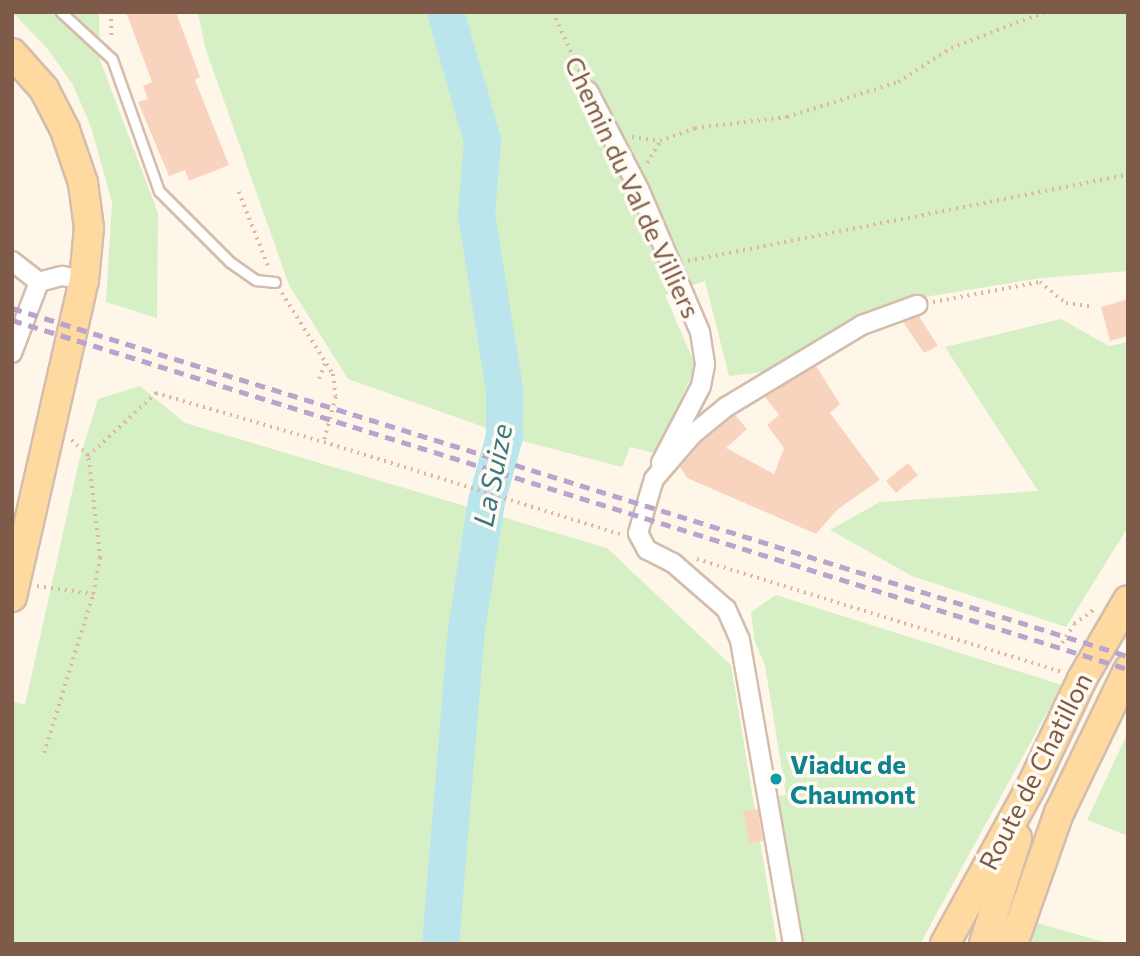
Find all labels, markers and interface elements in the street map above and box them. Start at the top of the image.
street label: Chemin du Val de Villiers [559,51,707,323]
water label: La Suize [466,421,518,529]
street label: Route de Chatillon [972,667,1098,875]
place label: Viaduc de Chaumont [790,748,916,810]
marker: Viaduc de Chaumont [768,771,784,787]

